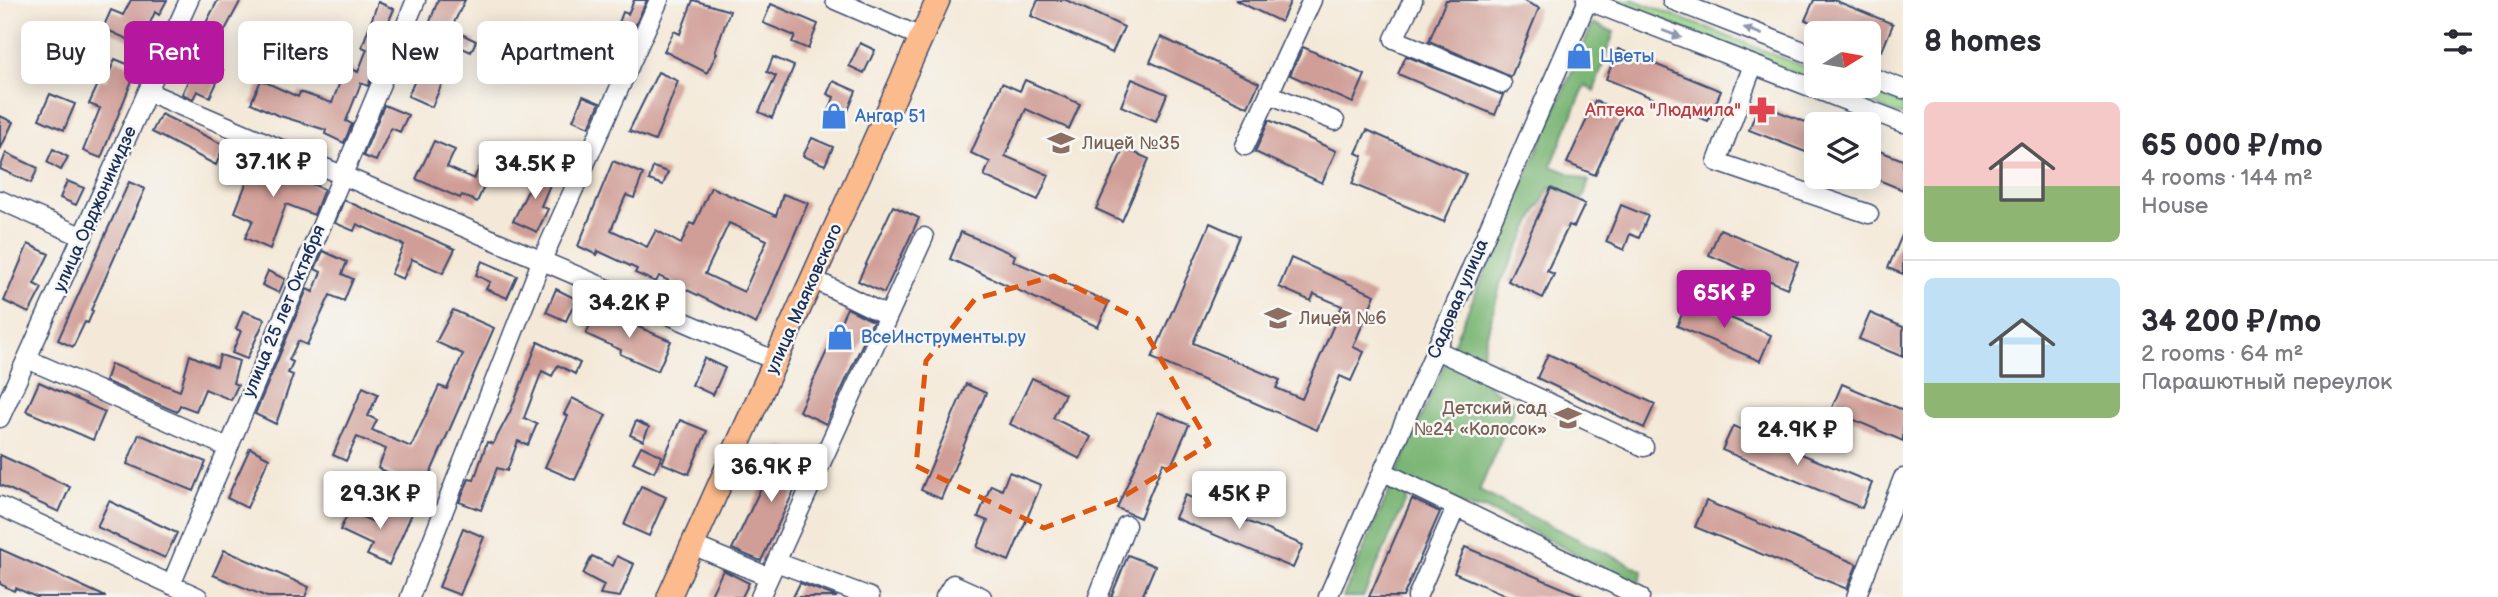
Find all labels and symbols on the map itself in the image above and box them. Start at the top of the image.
north arrow [1804,21,1881,98]
one-way arrow [1742,26,1763,37]
one-way arrow [1662,28,1683,39]
shop icon: Цветы [1564,41,1594,71]
place label: Цветы [1600,46,1655,67]
pharmacy icon: Аптека "Людмила" [1747,95,1777,125]
place label: Аптека "Людмила" [1584,100,1741,121]
shop icon: Ангар 51 [819,101,849,131]
place label: Ангар 51 [854,106,926,127]
street label: улица Орджоникидзе [49,123,141,295]
school or university icon: Лицей №35 [1046,128,1076,158]
place label: Лицей №35 [1081,133,1180,154]
pin: 37.1K ₽ [208,140,338,199]
pin: 34.5K ₽ [470,142,600,201]
street label: улица Маяковского [761,221,847,377]
street label: улица 25 лет Октября [238,222,330,400]
street label: Садовая улица [1423,236,1493,362]
pin: 65K ₽ [1675,270,1773,330]
pin: 34.2K ₽ [564,280,694,340]
school or university icon: Лицей №6 [1263,303,1293,333]
place label: Лицей №6 [1298,308,1387,329]
shop icon: ВсеИнструменты.ру [825,322,855,352]
place label: ВсеИнструменты.ру [861,327,1027,348]
place label: Детский сад №24 «Колосок» [1414,398,1547,440]
school or university icon: Детский сад №24 «Колосок» [1553,403,1583,433]
pin: 24.9K ₽ [1732,407,1862,467]
pin: 36.9K ₽ [706,444,836,504]
pin: 29.3K ₽ [315,472,445,531]
pin: 45K ₽ [1190,472,1288,531]

